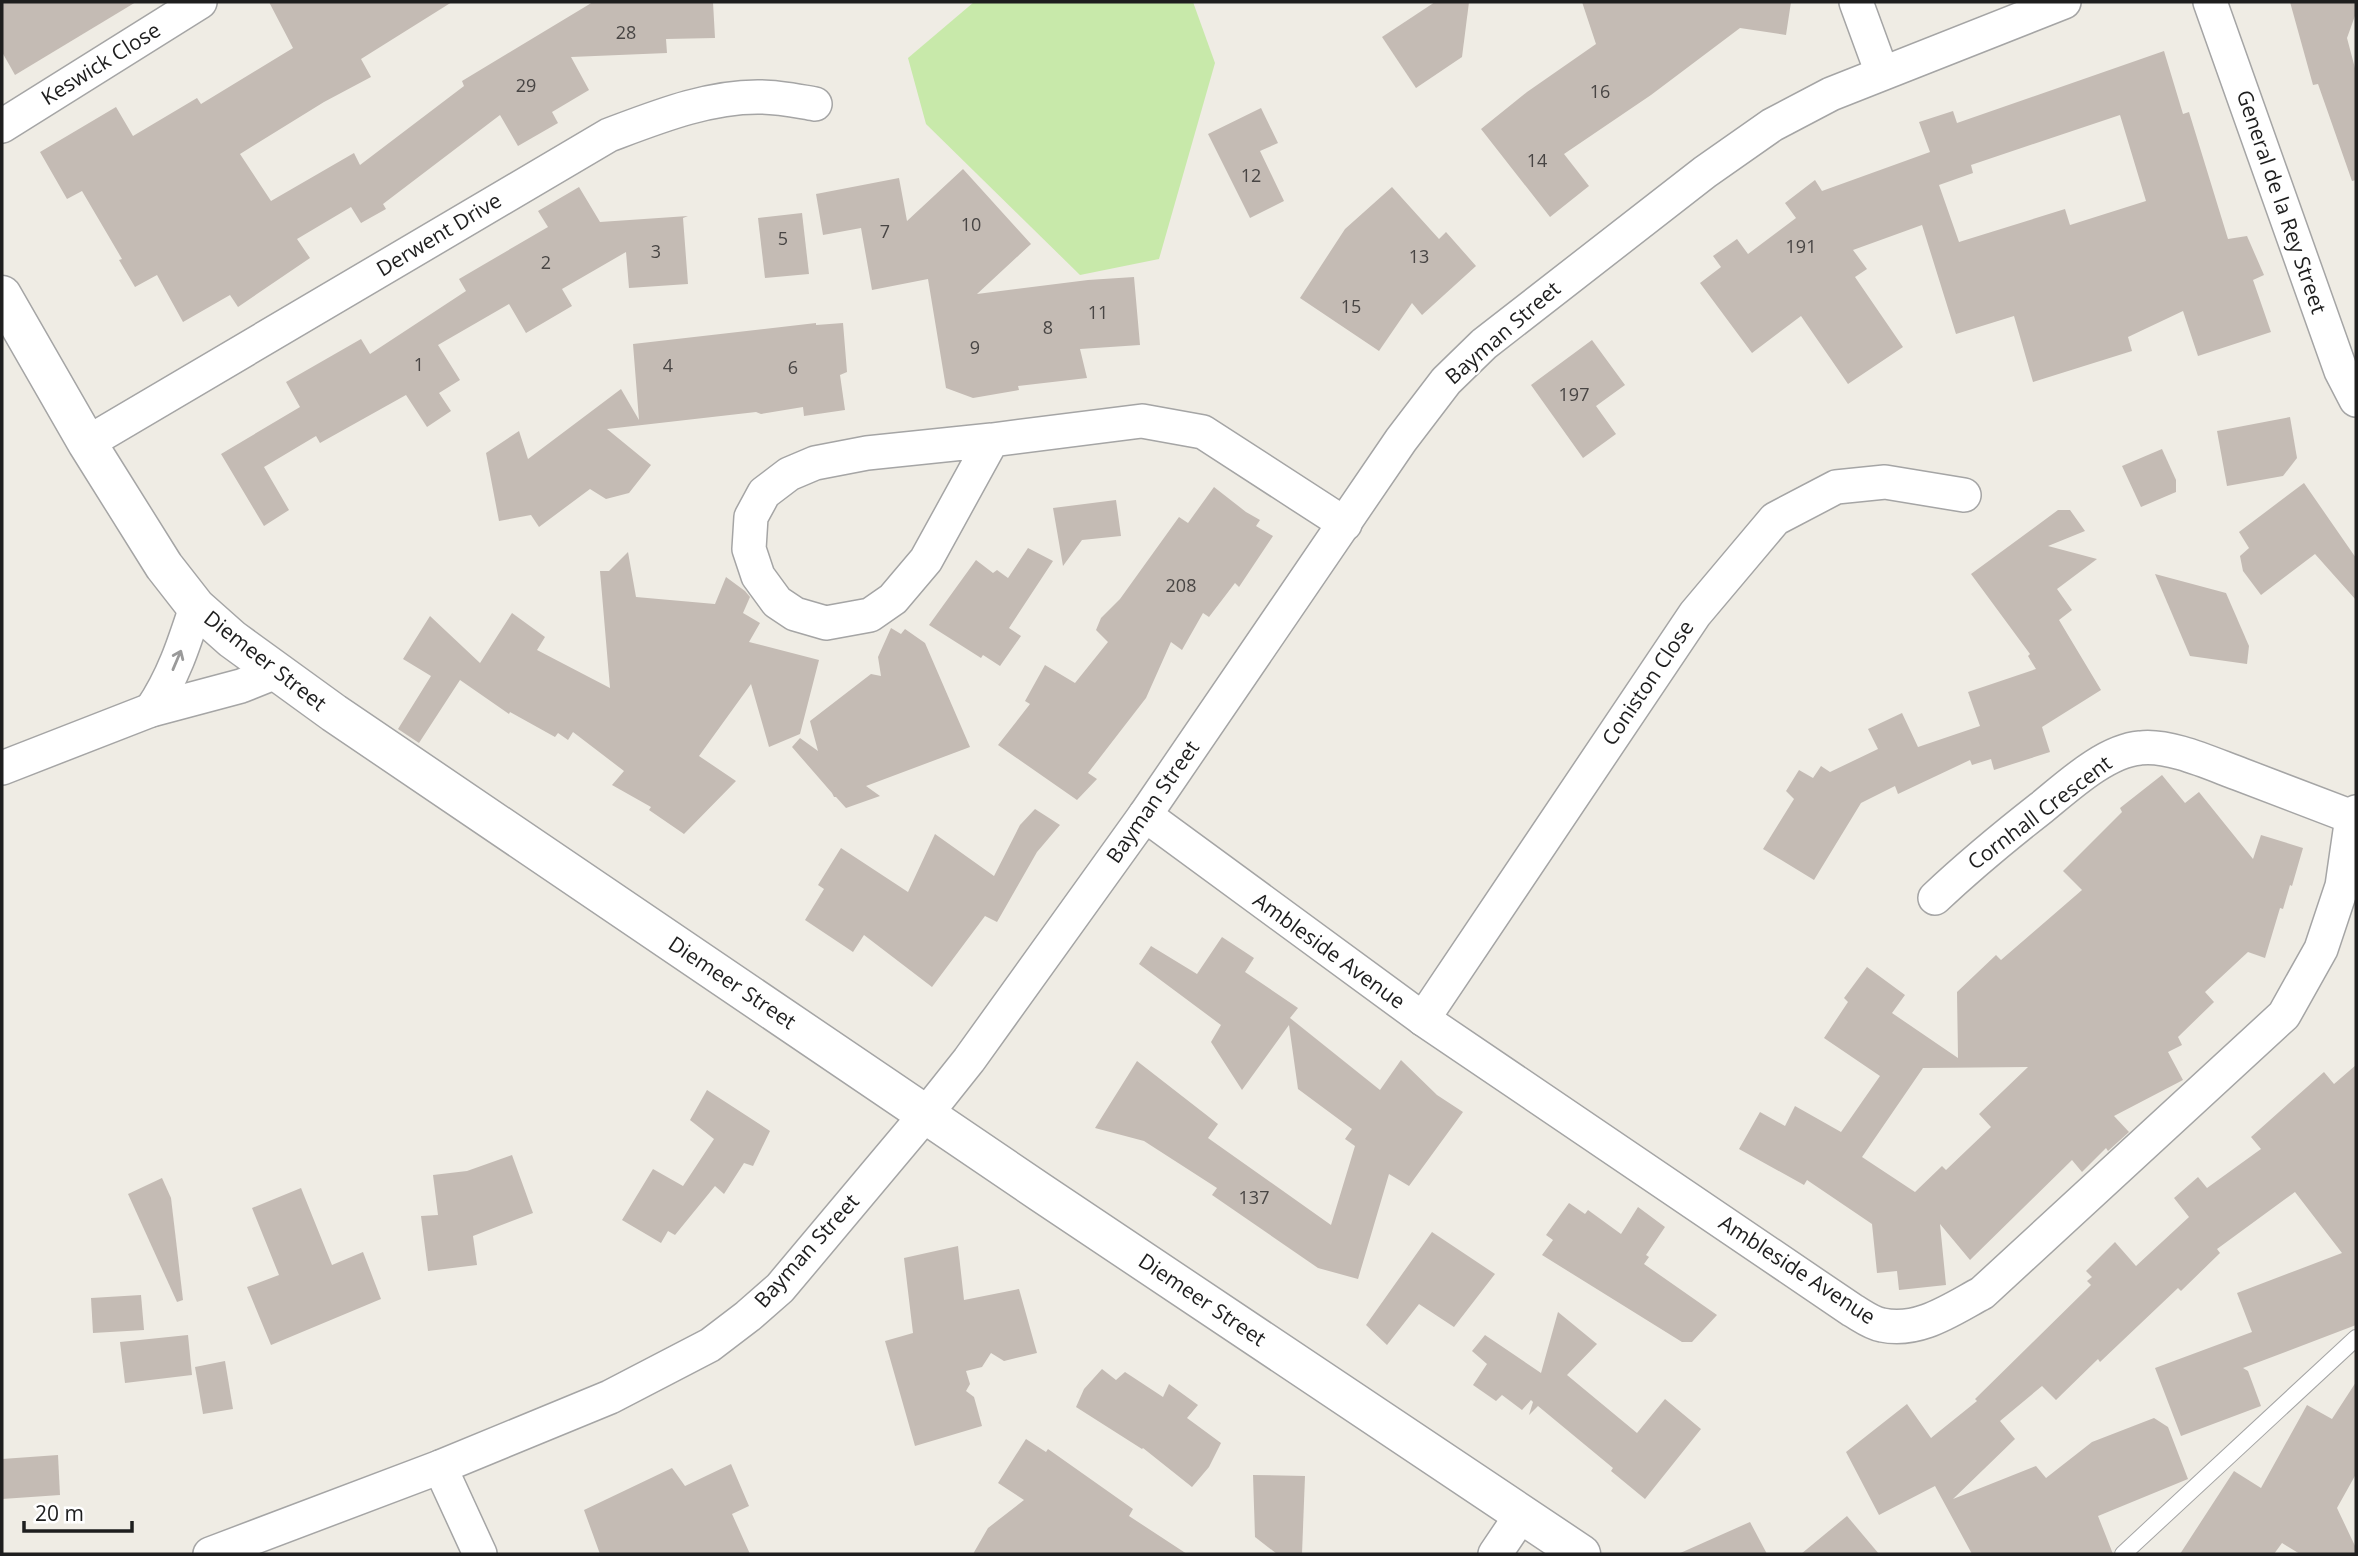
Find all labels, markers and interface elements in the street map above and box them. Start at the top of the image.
street label: Keswick Close [35,15,165,111]
house number: 28 [616,20,636,44]
house number: 29 [516,73,536,97]
house number: 16 [1590,79,1610,103]
street label: General de la Rey Street [2231,86,2333,317]
house number: 14 [1527,148,1547,172]
house number: 12 [1241,163,1261,187]
street label: Derwent Drive [371,186,506,282]
house number: 10 [961,212,981,236]
house number: 7 [880,219,890,243]
house number: 5 [778,226,788,250]
house number: 191 [1786,234,1816,258]
house number: 3 [651,239,661,263]
house number: 13 [1409,244,1429,268]
house number: 2 [541,250,551,274]
street label: Bayman Street [1439,274,1566,390]
house number: 15 [1341,294,1361,318]
house number: 11 [1088,300,1108,324]
house number: 8 [1043,315,1053,339]
house number: 9 [970,335,980,359]
house number: 1 [414,352,424,376]
house number: 4 [663,353,673,377]
house number: 6 [788,355,798,379]
house number: 197 [1559,382,1589,406]
house number: 208 [1166,573,1196,597]
street label: Diemeer Street [199,604,333,717]
street label: Coniston Close [1595,614,1699,751]
one-way arrow [172,650,185,672]
street label: Bayman Street [1099,734,1205,868]
street label: Cornhall Crescent [1962,749,2117,876]
street label: Ambleside Avenue [1248,886,1411,1015]
street label: Diemeer Street [663,929,802,1035]
house number: 137 [1239,1185,1269,1209]
street label: Bayman Street [748,1188,865,1313]
street label: Ambleside Avenue [1714,1208,1881,1330]
street label: Diemeer Street [1133,1246,1272,1352]
scale bar [24,1490,133,1534]
text: 20 m [35,1499,84,1527]

